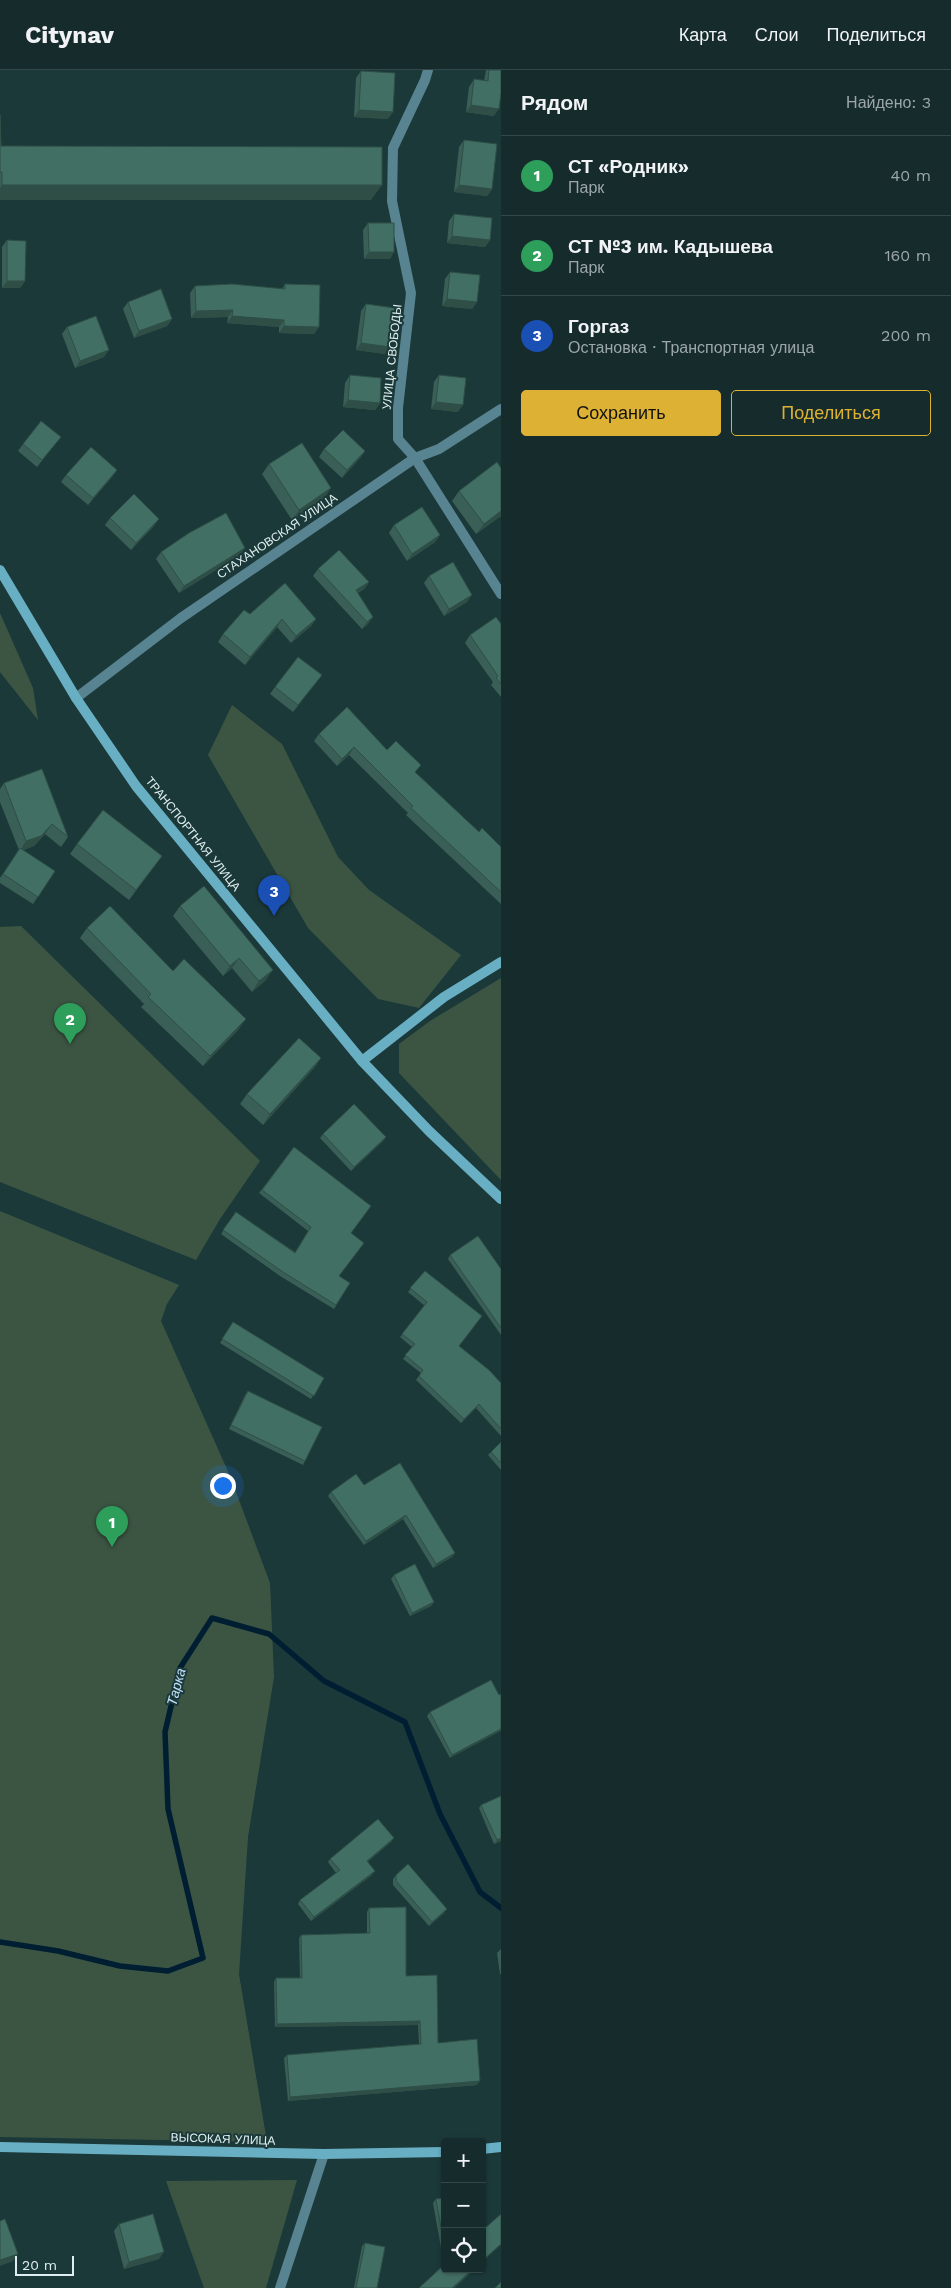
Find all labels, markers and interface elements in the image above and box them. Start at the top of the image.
text: Citynav [25,21,114,49]
text: Карта [679,24,727,45]
text: Слои [755,24,799,45]
text: Поделиться [827,24,926,45]
text: Рядом [521,90,588,115]
text: Найдено: 3 [846,93,931,112]
text: СТ «Родник» [568,155,689,178]
text: 1 [534,166,540,185]
text: 40 m [891,166,931,185]
text: Парк [568,178,604,197]
text: СТ №3 им. Кадышева [568,235,773,258]
text: 2 [532,246,542,265]
text: 160 m [884,246,931,265]
text: Парк [568,258,604,277]
street label: УЛИЦА СВОБОДЫ [380,304,404,410]
text: Горгаз [568,315,629,338]
text: 3 [532,326,542,345]
text: 200 m [881,326,931,345]
text: Остановка · Транспортная улица [568,338,814,357]
button: Сохранить [521,390,721,436]
button: Поделиться [731,390,931,436]
street label: СТАХАНОВСКАЯ УЛИЦА [214,491,340,581]
street label: ТРАНСПОРТНАЯ УЛИЦА [143,774,243,894]
pin: 3 [258,875,290,916]
pin: 2 [54,1003,86,1044]
your location [210,1473,236,1499]
pin: 1 [96,1506,128,1547]
water label: Тарка [163,1666,189,1708]
street label: ВЫСОКАЯ УЛИЦА [170,2130,276,2148]
map controls [441,2138,486,2273]
button: + [441,2138,486,2183]
button: − [441,2183,486,2228]
button: locate [441,2228,486,2273]
scale bar [15,2253,74,2276]
text: 20 m [22,2257,57,2273]

